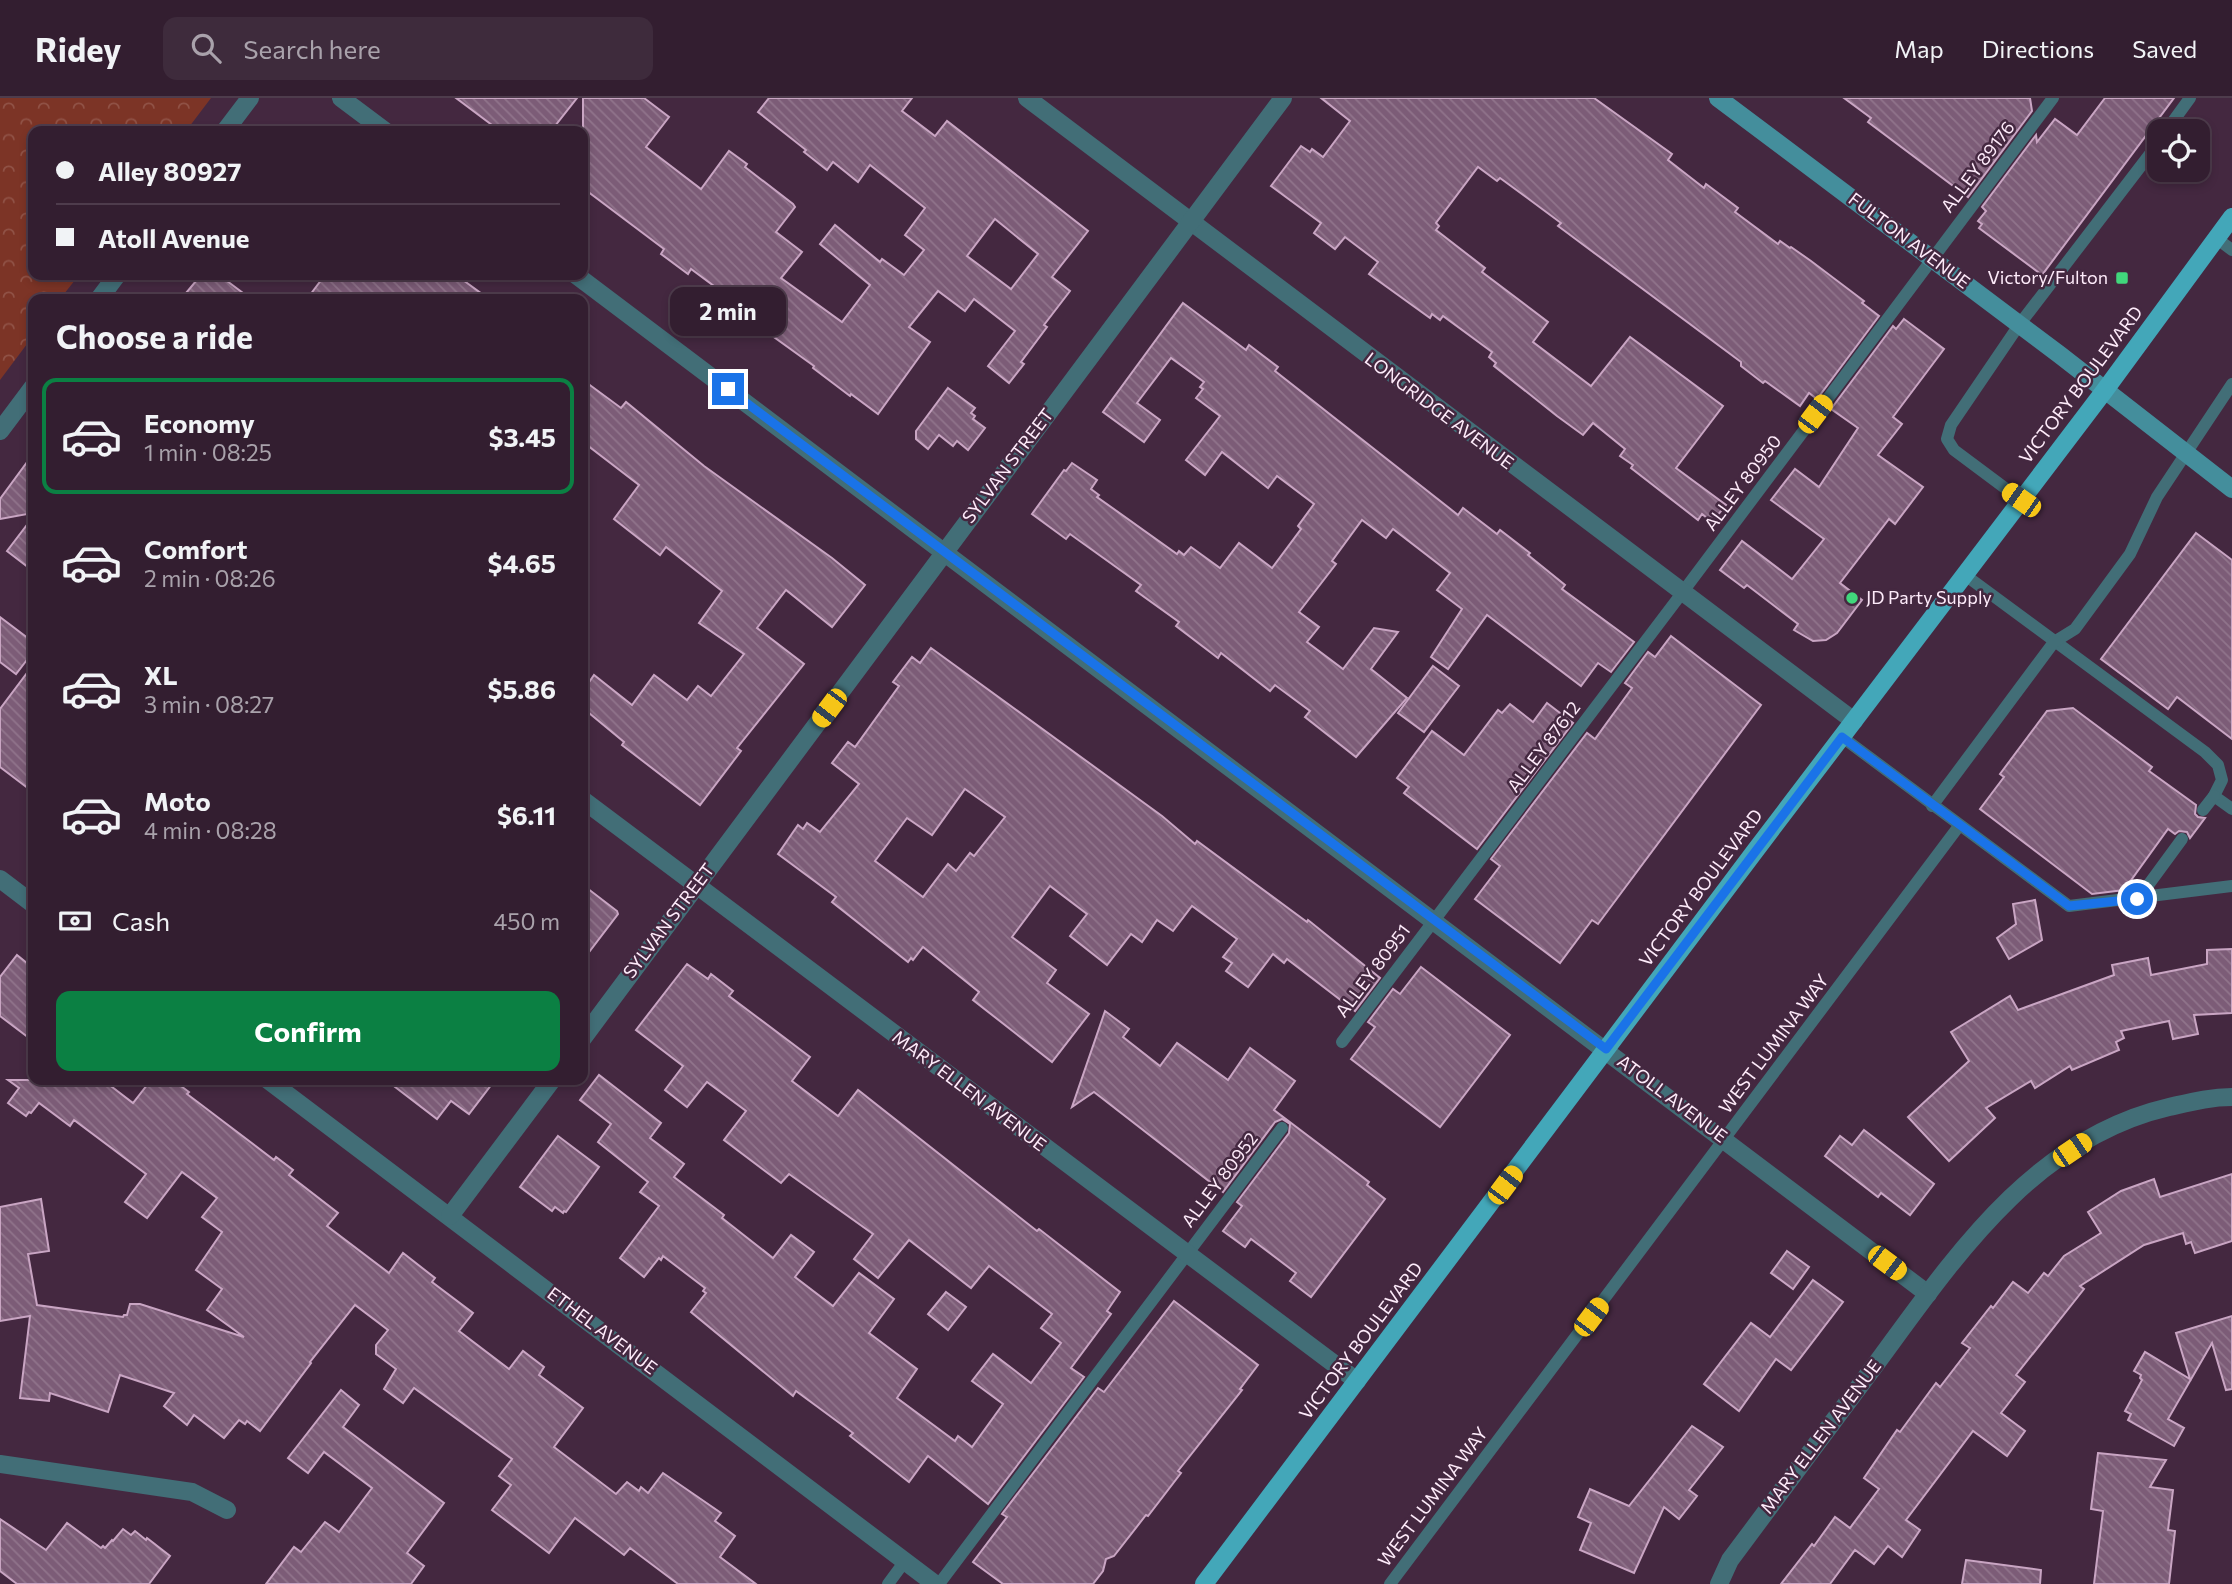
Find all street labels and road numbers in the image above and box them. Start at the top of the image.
street label: ALLEY 89176 [1936,116,2019,216]
street label: FULTON AVENUE [1845,187,1975,293]
street label: VICTORY BOULEVARD [2014,301,2147,467]
street label: LONGRIDGE AVENUE [1361,347,1518,473]
street label: SYLVAN STREET [957,404,1058,527]
street label: ALLEY 80950 [1699,430,1785,535]
street label: ALLEY 87612 [1502,697,1584,796]
street label: VICTORY BOULEVARD [1634,804,1767,970]
street label: SYLVAN STREET [618,859,719,982]
street label: ALLEY 80951 [1330,920,1414,1021]
street label: WEST LUMINA WAY [1714,969,1833,1117]
street label: MARY ELLEN AVENUE [888,1025,1051,1155]
street label: ATOLL AVENUE [1613,1050,1732,1147]
street label: ALLEY 80952 [1176,1128,1262,1231]
street label: VICTORY BOULEVARD [1294,1257,1427,1423]
street label: ETHEL AVENUE [543,1282,662,1379]
street label: MARY ELLEN AVENUE [1755,1355,1885,1518]
street label: WEST LUMINA WAY [1373,1422,1492,1570]

